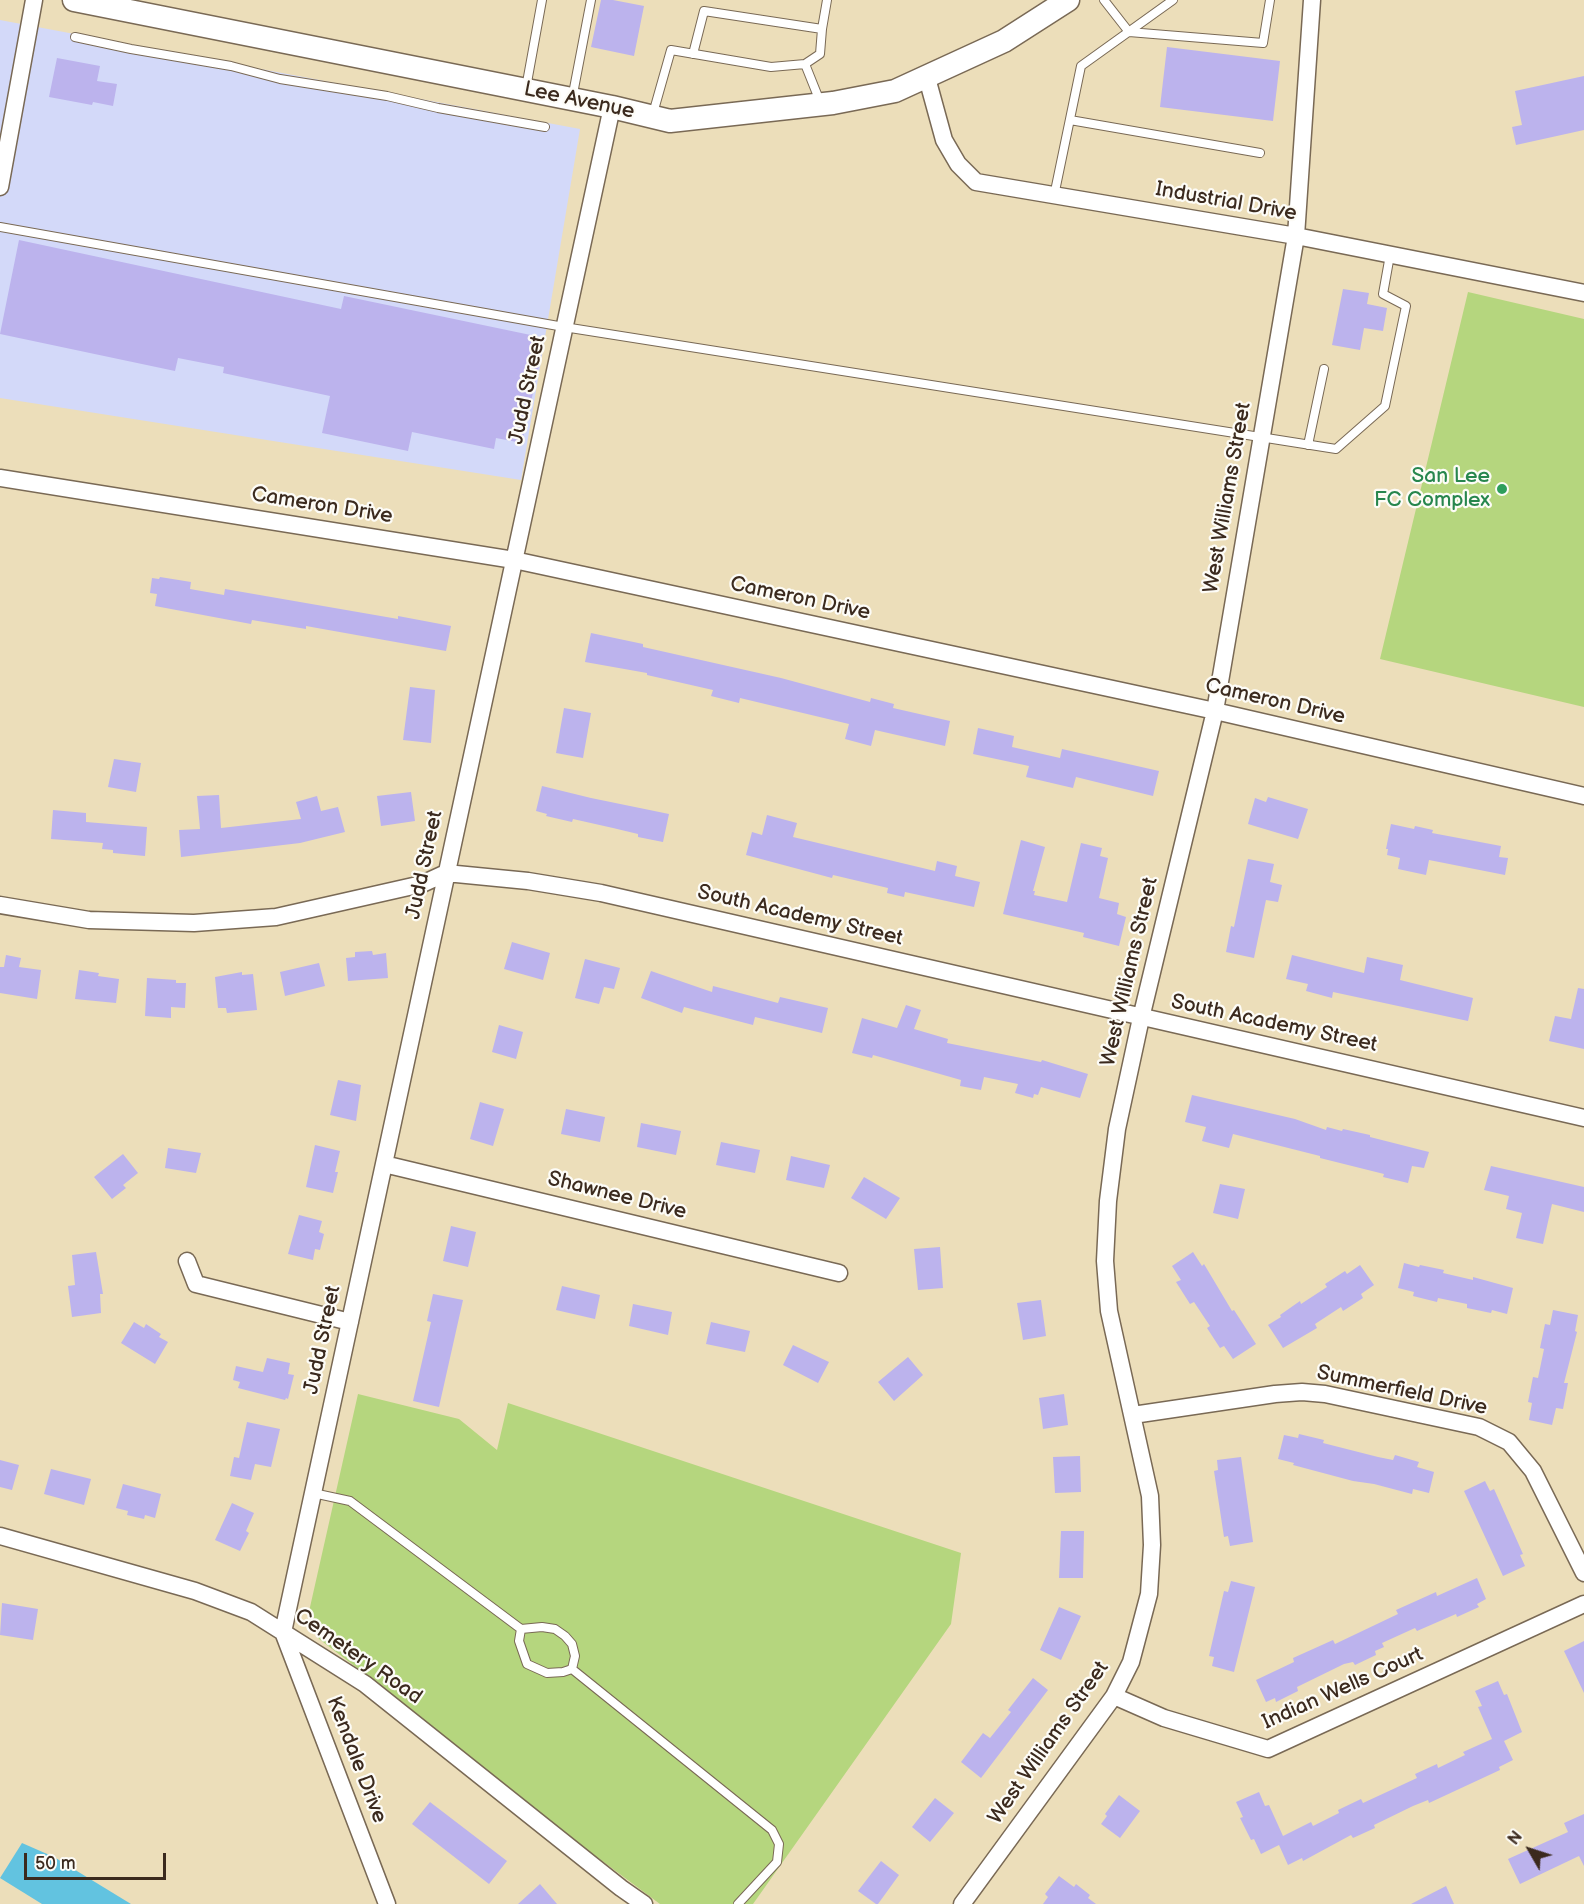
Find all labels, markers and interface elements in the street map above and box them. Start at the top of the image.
street label: Lee Avenue [521,77,637,125]
street label: Industrial Drive [1153,177,1299,227]
street label: Judd Street [504,334,552,446]
street label: West Williams Street [1199,401,1257,595]
place label: San Lee FC Complex [1374,464,1490,514]
street label: Cameron Drive [250,482,394,530]
marker: San Lee FC Complex [1495,482,1509,496]
street label: Cameron Drive [728,572,872,626]
street label: Cameron Drive [1203,674,1347,730]
street label: Judd Street [401,809,449,921]
street label: West Williams Street [1096,875,1164,1069]
street label: South Academy Street [695,880,905,952]
street label: South Academy Street [1169,990,1379,1058]
street label: Shawnee Drive [545,1167,689,1225]
street label: Judd Street [299,1284,347,1396]
street label: Summerfield Drive [1315,1361,1489,1421]
street label: Cemetery Road [289,1604,427,1710]
street label: Indian Wells Court [1259,1642,1427,1736]
street label: West Williams Street [983,1657,1115,1829]
street label: Kendale Drive [320,1693,392,1827]
north arrow [1500,1820,1560,1880]
text: N [1504,1828,1527,1849]
scale bar [27,1841,170,1879]
text: 50 m [35,1853,76,1874]

